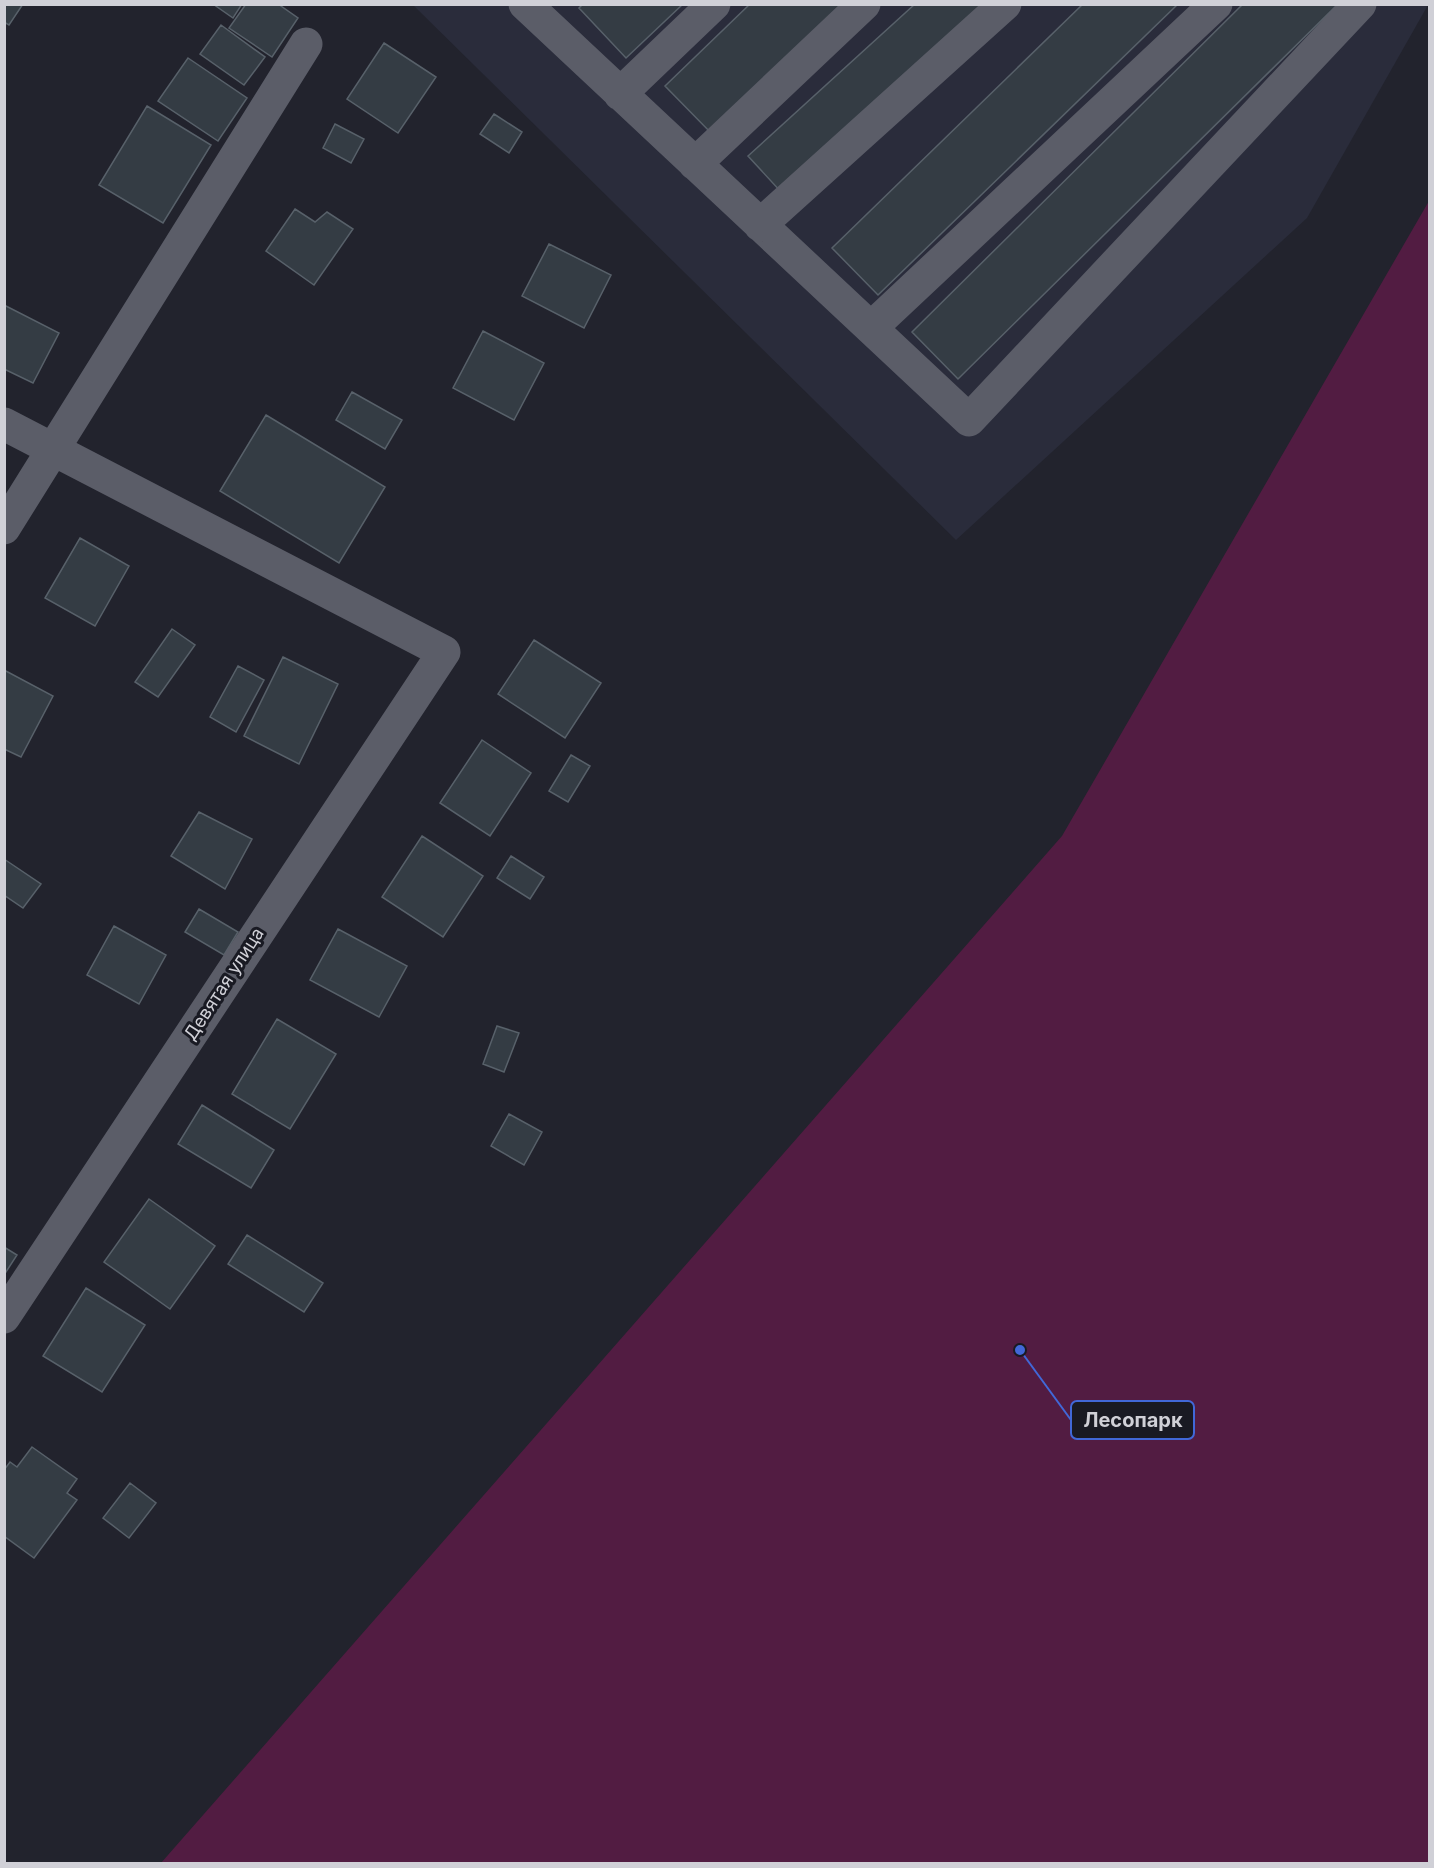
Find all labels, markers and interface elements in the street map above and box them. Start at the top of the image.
street label: Девятая улица [179,923,268,1044]
callout: Лесопарк [1071,1401,1194,1439]
text: Лесопарк [1083,1408,1183,1432]

